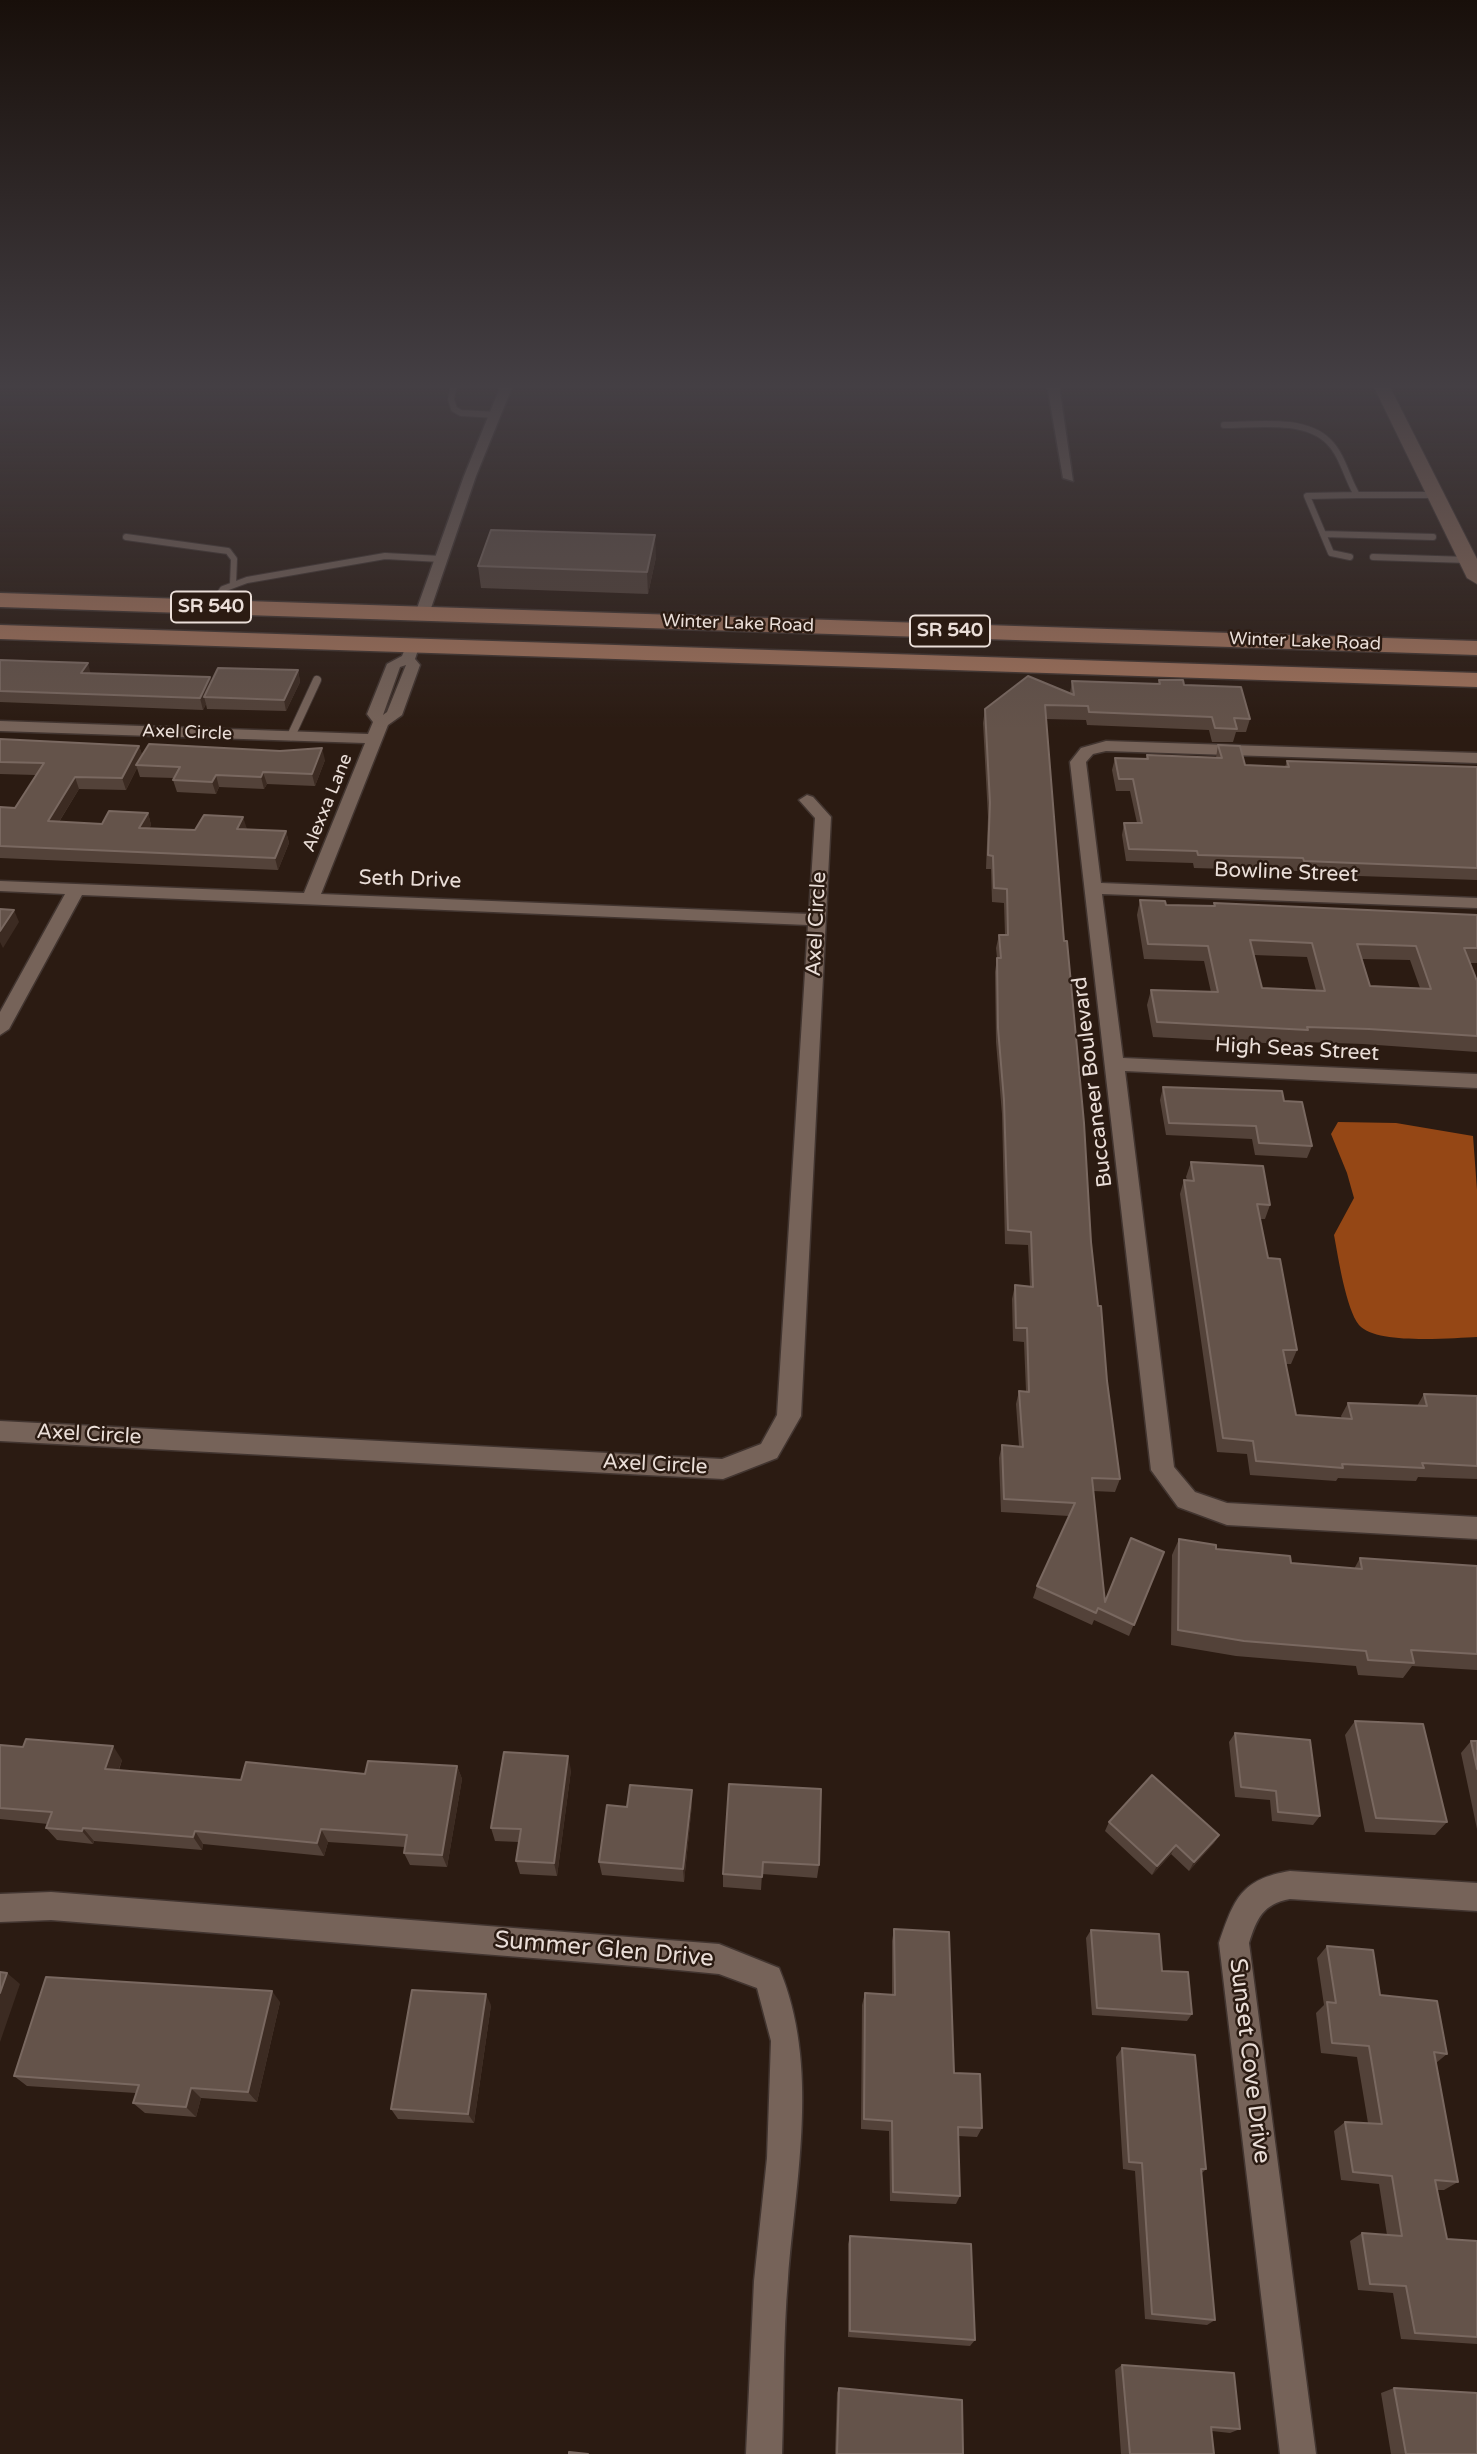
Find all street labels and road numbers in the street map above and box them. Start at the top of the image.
road number: SR 540 [171,592,251,622]
street label: Winter Lake Road [662,611,814,637]
road number: SR 540 [910,616,990,646]
street label: Winter Lake Road [1229,629,1381,655]
street label: Axel Circle [142,721,232,745]
street label: Alexxa Lane [298,751,358,855]
street label: Bowline Street [1213,858,1359,888]
street label: Seth Drive [358,866,462,894]
street label: Axel Circle [802,871,832,977]
street label: Buccaneer Boulevard [1068,975,1118,1189]
street label: High Seas Street [1214,1033,1380,1067]
street label: Axel Circle [36,1420,142,1450]
street label: Axel Circle [602,1450,708,1480]
street label: Summer Glen Drive [493,1926,715,1974]
street label: Sunset Cove Drive [1222,1957,1276,2165]

